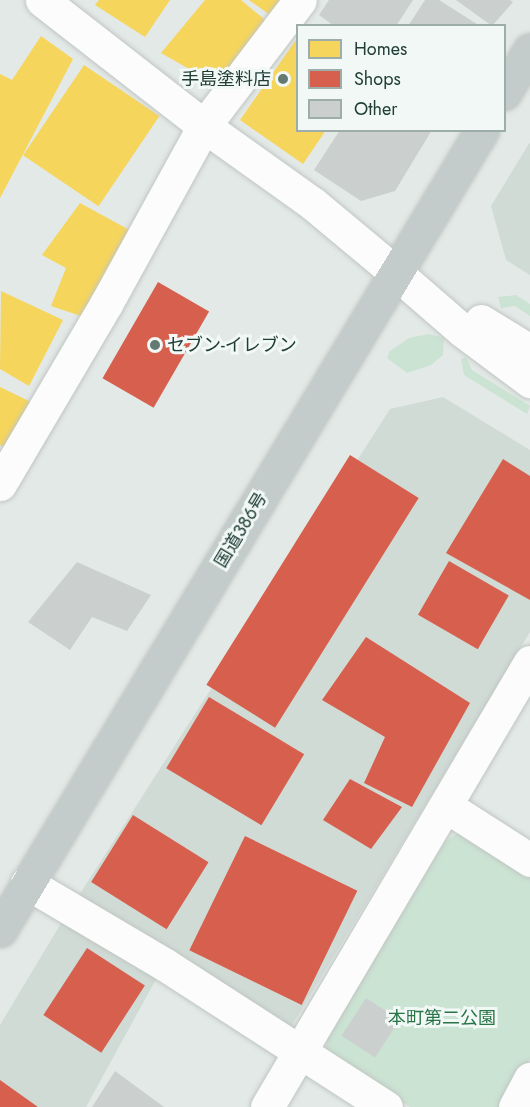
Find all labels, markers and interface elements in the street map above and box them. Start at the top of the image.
legend [296,24,506,132]
text: Homes [354,36,407,62]
text: Shops [354,66,401,92]
place label: 手島塗料店 [181,68,271,90]
marker: 手島塗料店 [276,72,290,86]
text: Other [354,96,397,122]
place label: セブン-イレブン [167,334,297,356]
marker: セブン-イレブン [148,338,162,352]
street label: 国道386号 [210,488,272,572]
park label: 本町第二公園 [388,1007,496,1029]

